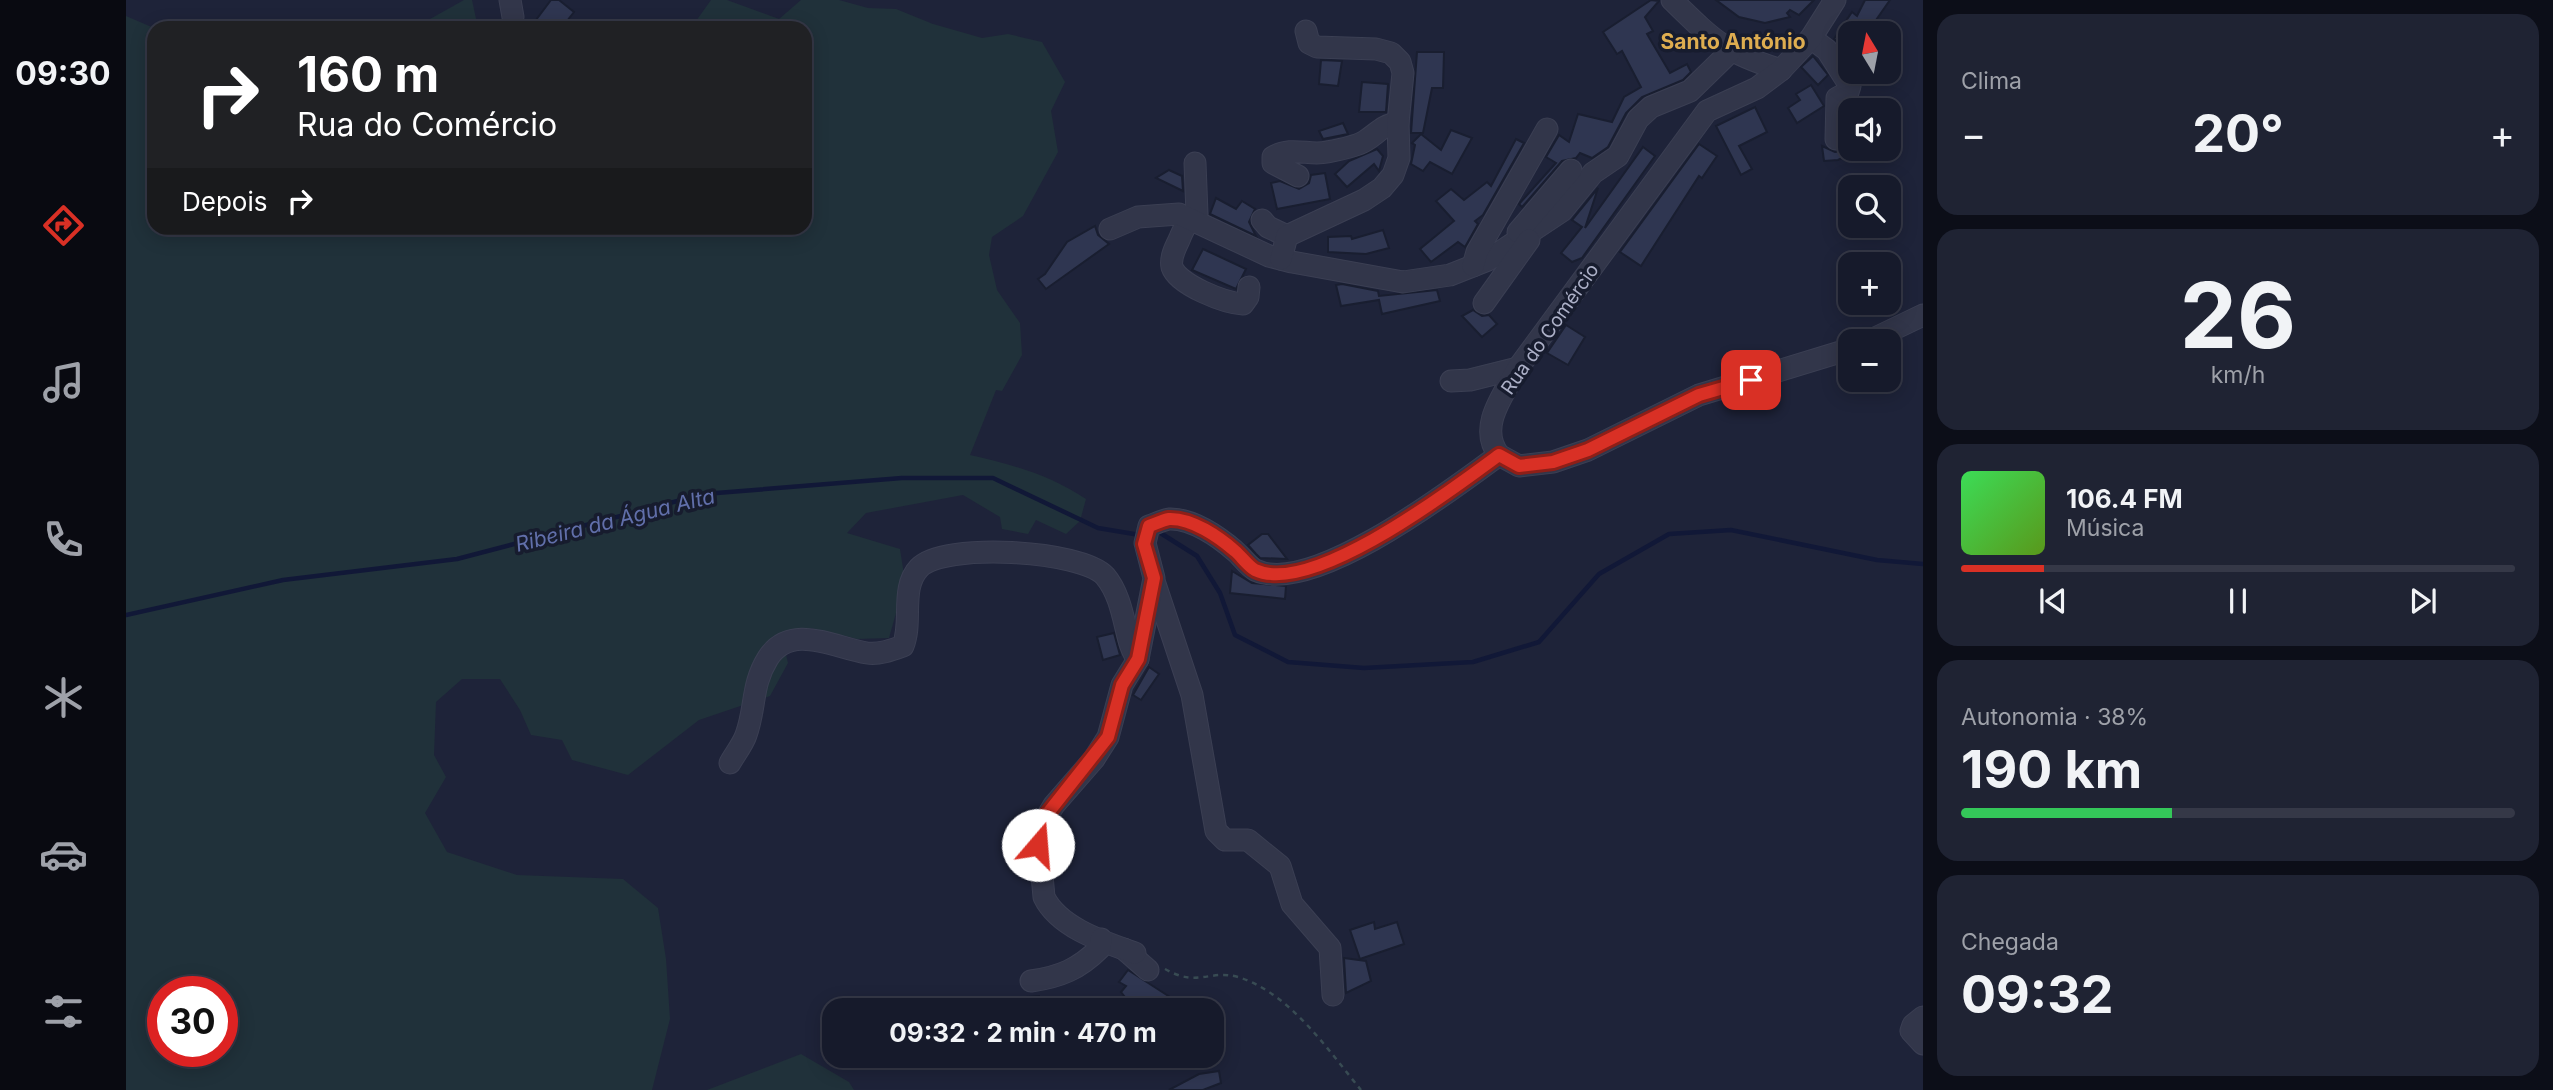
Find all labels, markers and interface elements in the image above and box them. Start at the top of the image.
north arrow [1838,21,1900,84]
map controls [1838,21,1901,392]
district label: Santo António [1660,29,1806,54]
text: 160 m [297,45,439,104]
icon: right [182,49,273,140]
text: 09:30 [15,54,111,93]
text: Clima [1961,67,2022,95]
button: sound [1838,98,1901,161]
text: 20° [2192,102,2284,165]
text: Rua do Comércio [297,105,557,144]
text: − [1961,111,1986,157]
text: + [2490,111,2515,157]
button: search [1838,175,1901,238]
icon: right [281,182,319,220]
text: Depois [182,186,267,217]
icon: directions [39,201,88,250]
button: + [1838,252,1901,315]
street label: Rua do Comércio [1496,259,1604,399]
text: 26 [2180,260,2296,370]
button: − [1838,329,1901,392]
pin [1721,350,1781,410]
icon: music [39,358,88,407]
icon: arrive [1732,361,1770,399]
text: km/h [2211,361,2265,389]
water label: Ribeira da Água Alta [512,482,717,557]
text: 106.4 FM [2066,483,2183,514]
text: Música [2066,514,2144,542]
icon: phone [39,515,88,564]
icon: previous [2034,582,2072,620]
icon: pause [2219,582,2257,620]
icon: next [2404,582,2442,620]
icon: climate [39,673,88,722]
text: Autonomia · 38% [1961,703,2148,731]
text: 190 km [1961,738,2142,801]
position arrow [1001,808,1075,882]
icon: car [39,830,88,879]
text: Chegada [1961,928,2059,956]
text: 09:32 [1961,963,2114,1026]
speed limit sign: 30 [147,976,238,1067]
icon: filters [39,987,88,1036]
text: 09:32 · 2 min · 470 m [889,1017,1157,1048]

